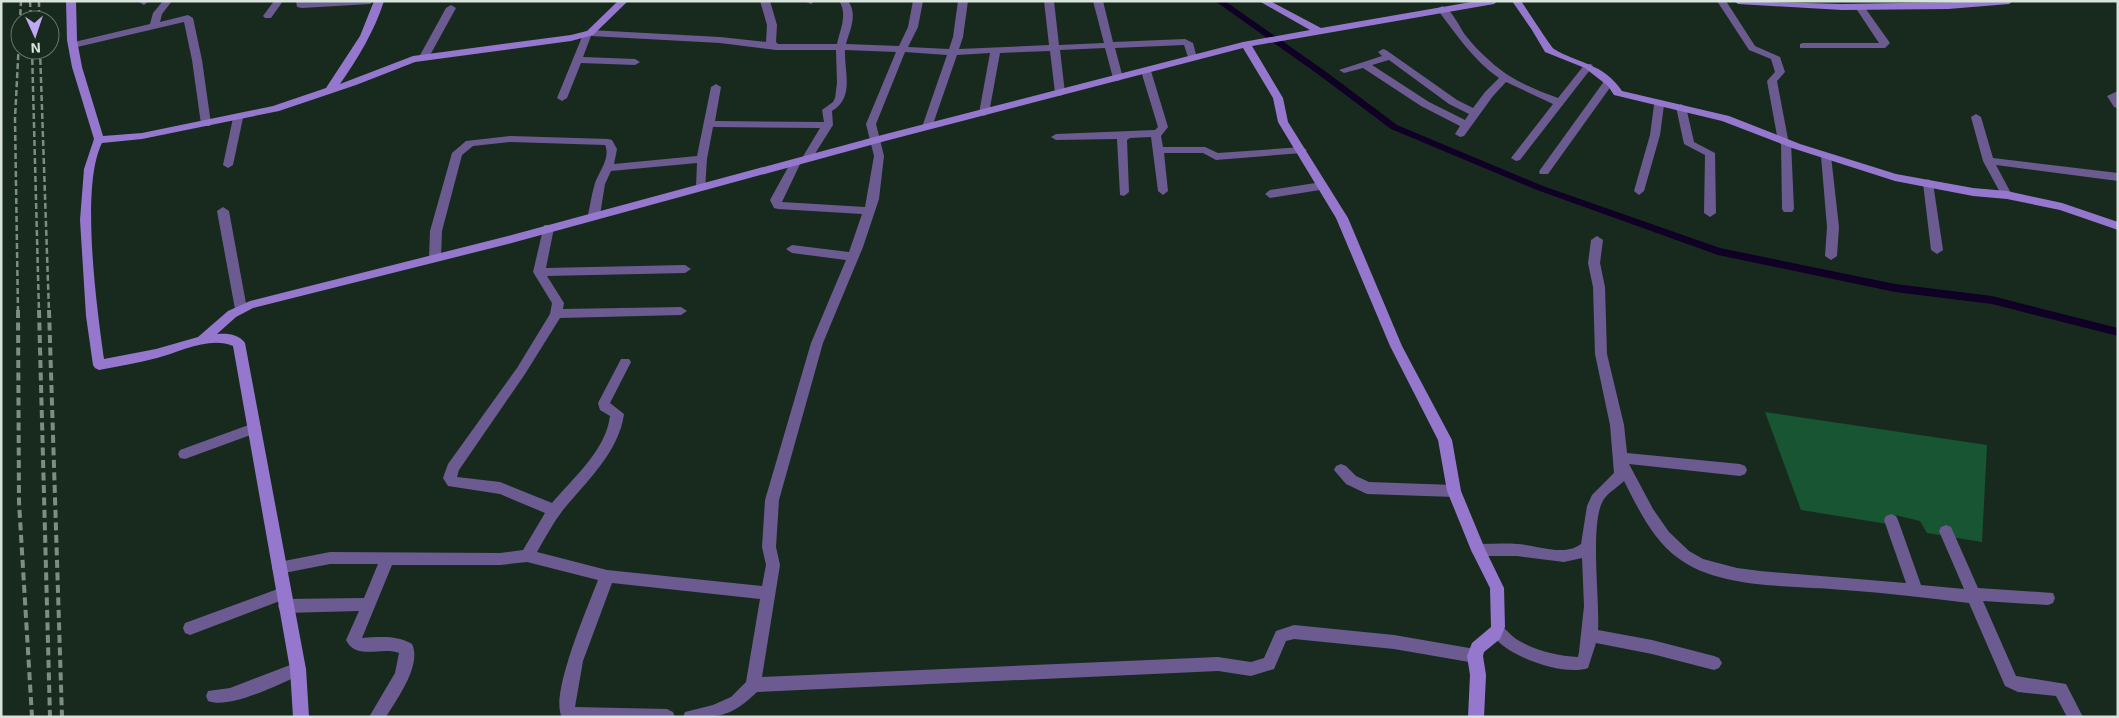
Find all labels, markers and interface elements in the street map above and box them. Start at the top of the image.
north arrow [10,10,60,60]
text: N [30,40,41,57]

